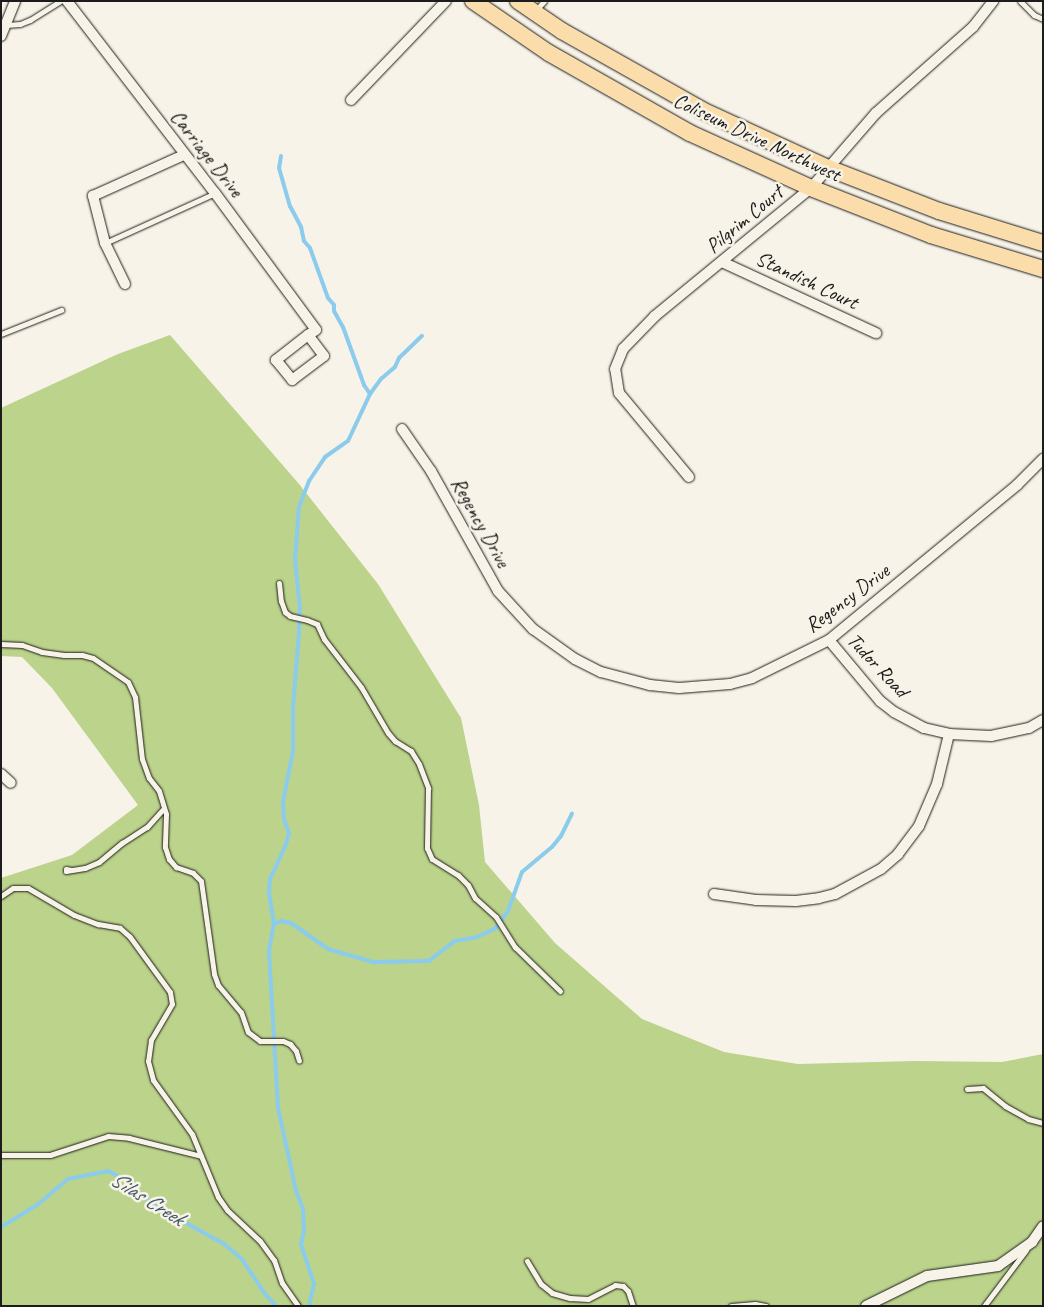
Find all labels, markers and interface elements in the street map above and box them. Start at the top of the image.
street label: Coliseum Drive Northwest [669,87,845,187]
street label: Carriage Drive [165,104,249,202]
street label: Pilgrim Court [700,180,788,258]
street label: Standish Court [752,245,862,315]
street label: Regency Drive [446,472,516,572]
street label: Regency Drive [800,558,894,638]
street label: Tudor Road [842,628,914,702]
water label: Silas Creek [106,1166,188,1232]

